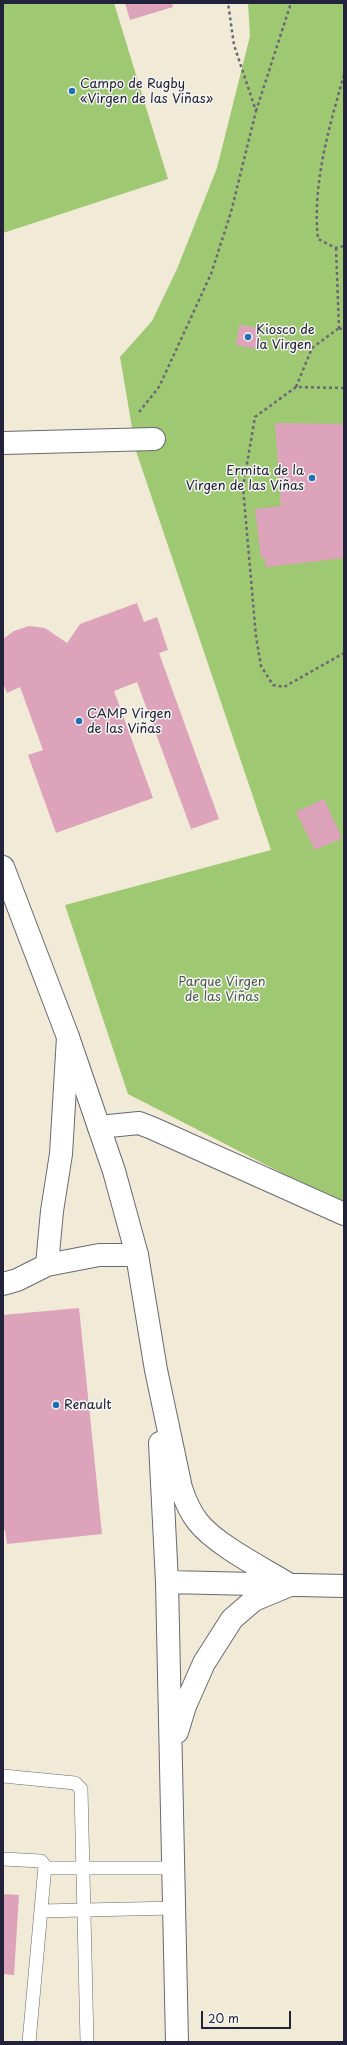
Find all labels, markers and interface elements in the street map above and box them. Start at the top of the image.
place label: Campo de Rugby «Virgen de las Viñas» [80,76,213,107]
marker: Campo de Rugby «Virgen de las Viñas» [67,86,77,96]
place label: Kiosco de la Virgen [256,322,315,353]
marker: Kiosco de la Virgen [243,332,253,342]
place label: Ermita de la Virgen de las Viñas [186,463,304,494]
marker: Ermita de la Virgen de las Viñas [307,473,317,483]
place label: CAMP Virgen de las Viñas [87,706,171,737]
marker: CAMP Virgen de las Viñas [74,716,84,726]
park label: Parque Virgen de las Viñas [178,974,266,1005]
place label: Renault [64,1397,111,1413]
marker: Renault [51,1400,61,1410]
scale bar [203,2003,293,2029]
text: 20 m [208,2009,239,2027]

